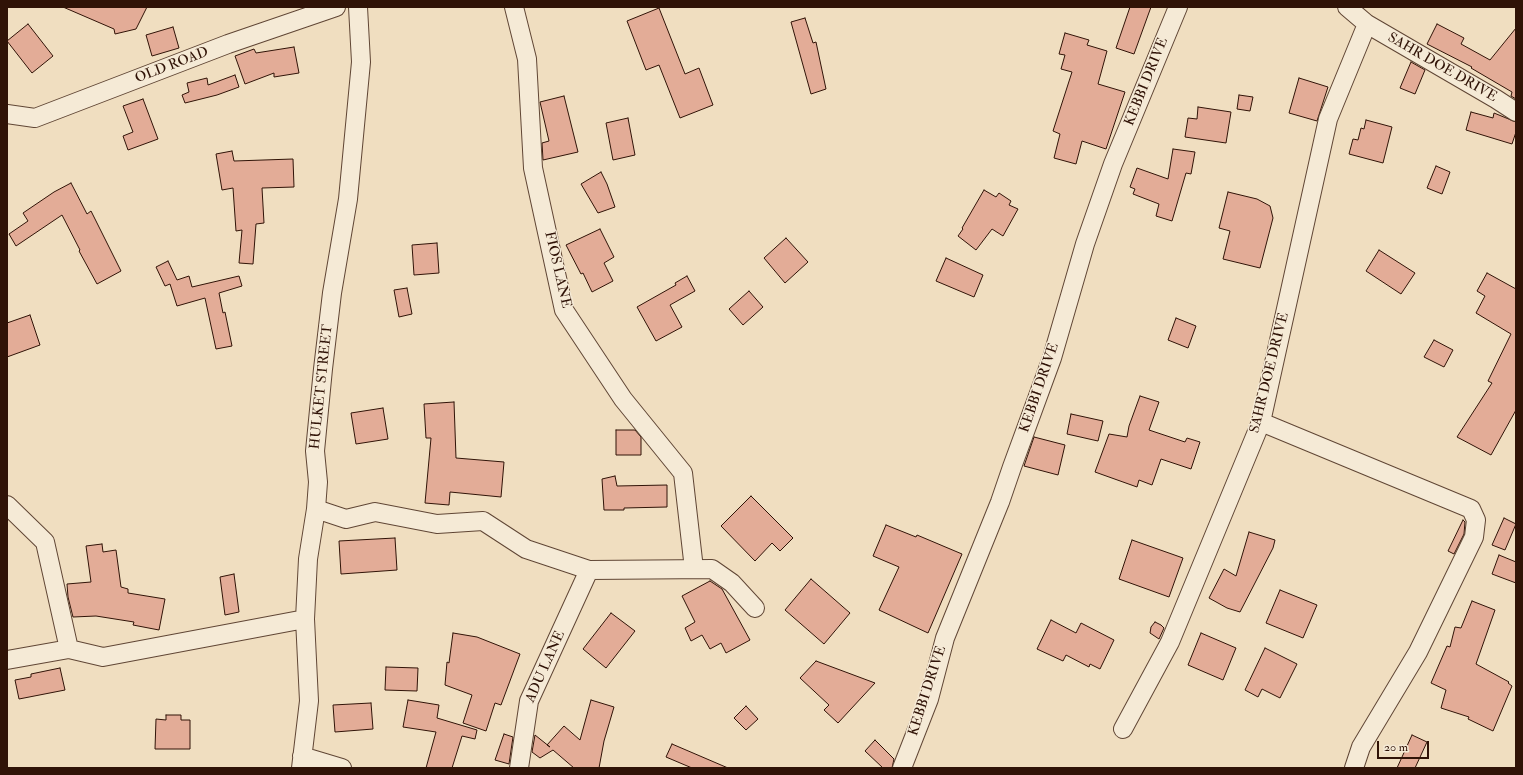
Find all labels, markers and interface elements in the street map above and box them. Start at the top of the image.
street label: SAHR DOE DRIVE [1384,30,1500,106]
street label: KEBBI DRIVE [1122,35,1172,129]
street label: OLD ROAD [133,44,211,88]
street label: FIOS LANE [540,230,574,310]
street label: SAHR DOE DRIVE [1247,311,1293,435]
street label: HULKET STREET [307,324,337,450]
street label: KEBBI DRIVE [1017,341,1063,435]
street label: ADU LANE [523,628,569,706]
street label: KEBBI DRIVE [906,644,950,738]
scale bar [1379,733,1431,759]
text: 20 m [1384,740,1408,755]

